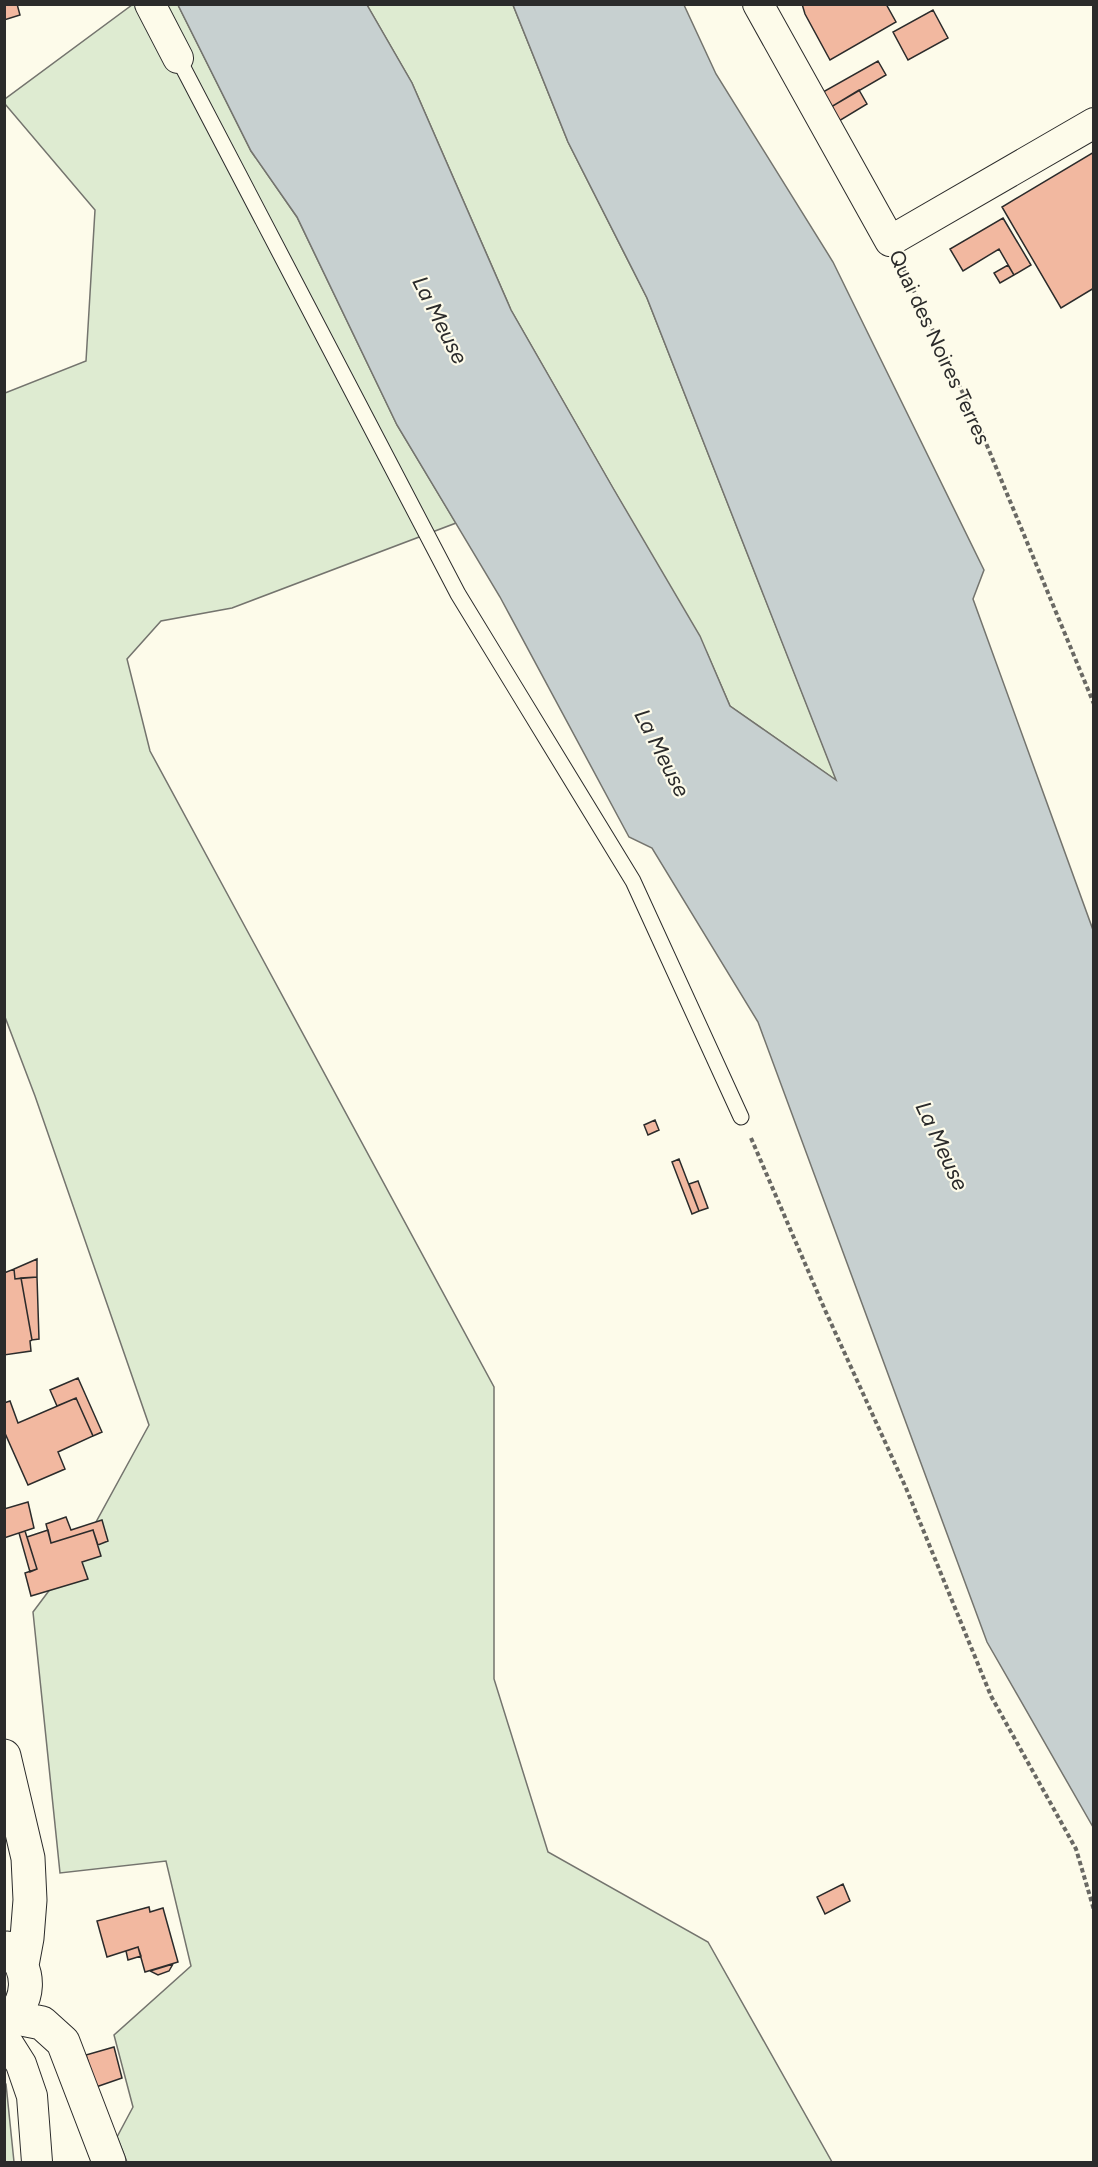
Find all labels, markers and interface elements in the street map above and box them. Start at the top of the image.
street label: Quai des Noires Terres [884,246,996,448]
water label: La Meuse [406,272,474,368]
water label: La Meuse [628,705,696,801]
water label: La Meuse [910,1097,974,1195]

